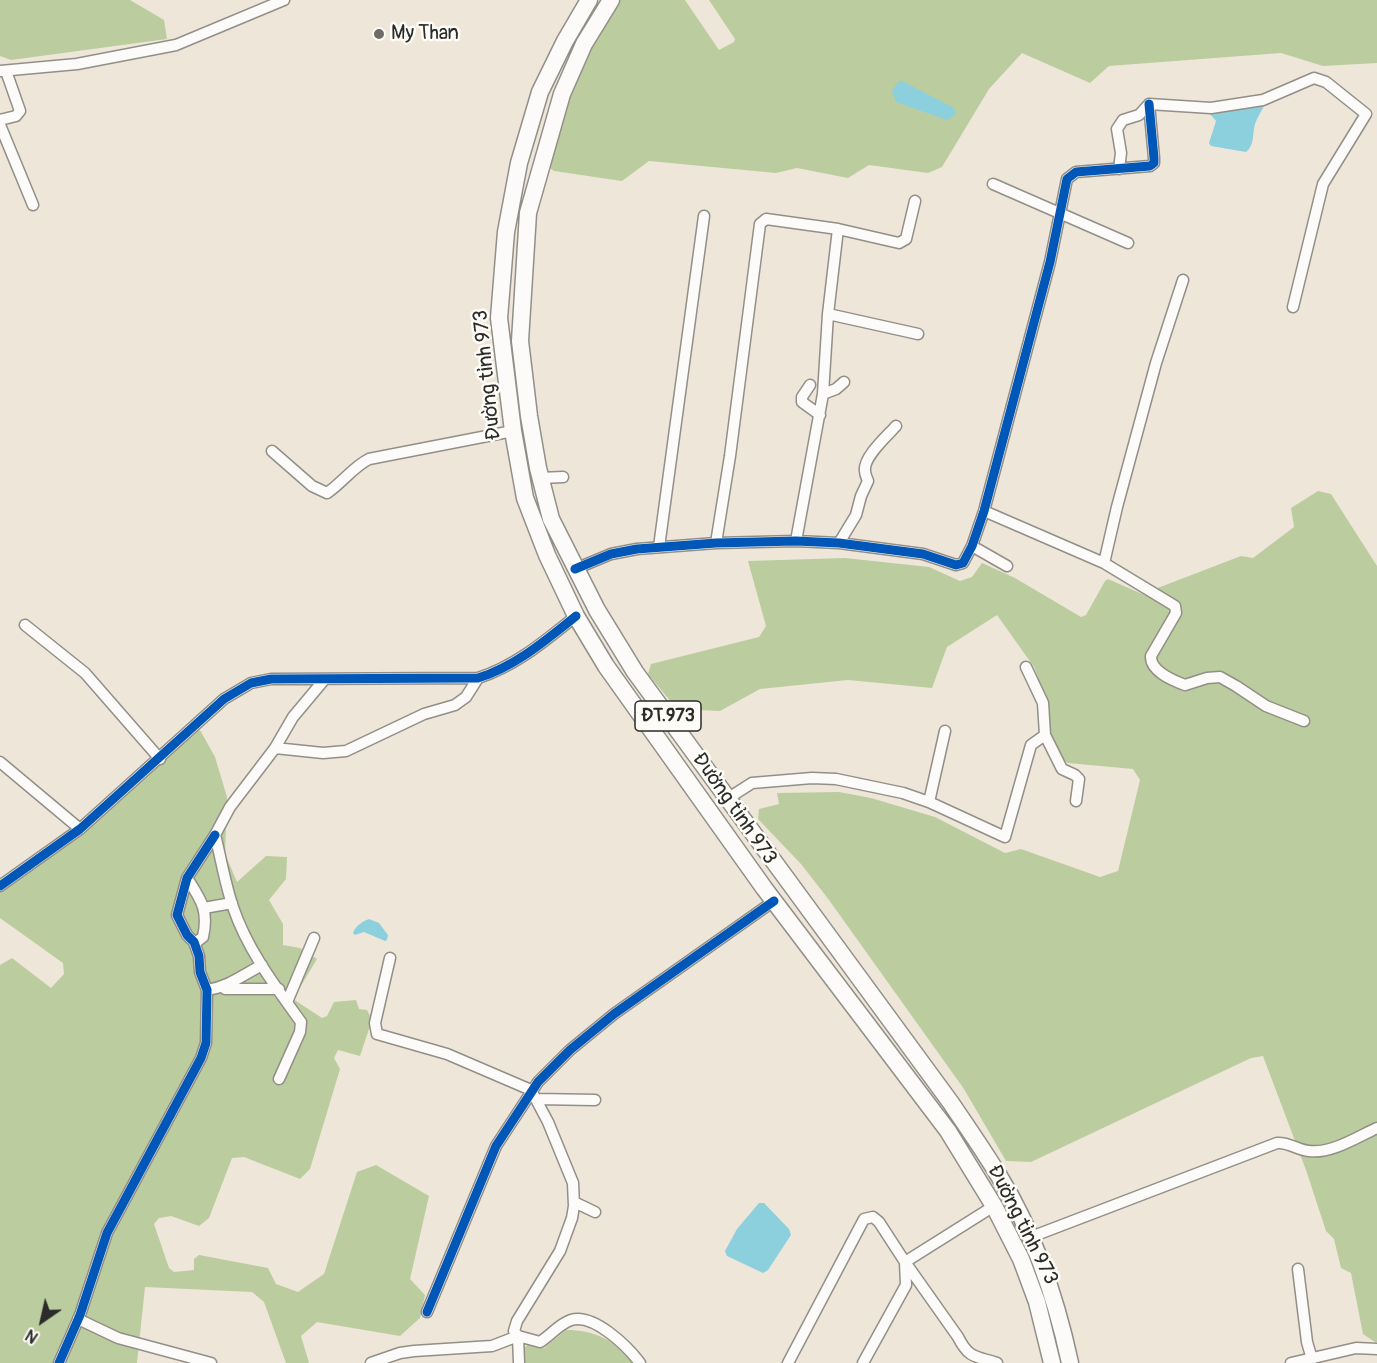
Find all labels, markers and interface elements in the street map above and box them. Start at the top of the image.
place label: My Than [391,22,459,46]
marker: My Than [372,27,386,41]
street label: Đường tỉnh 973 [469,309,507,441]
road number: ĐT.973 [635,701,701,731]
street label: Đường tỉnh 973 [687,749,781,869]
street label: Đường tỉnh 973 [982,1161,1062,1289]
north arrow [12,1291,72,1351]
text: N [22,1325,42,1347]

